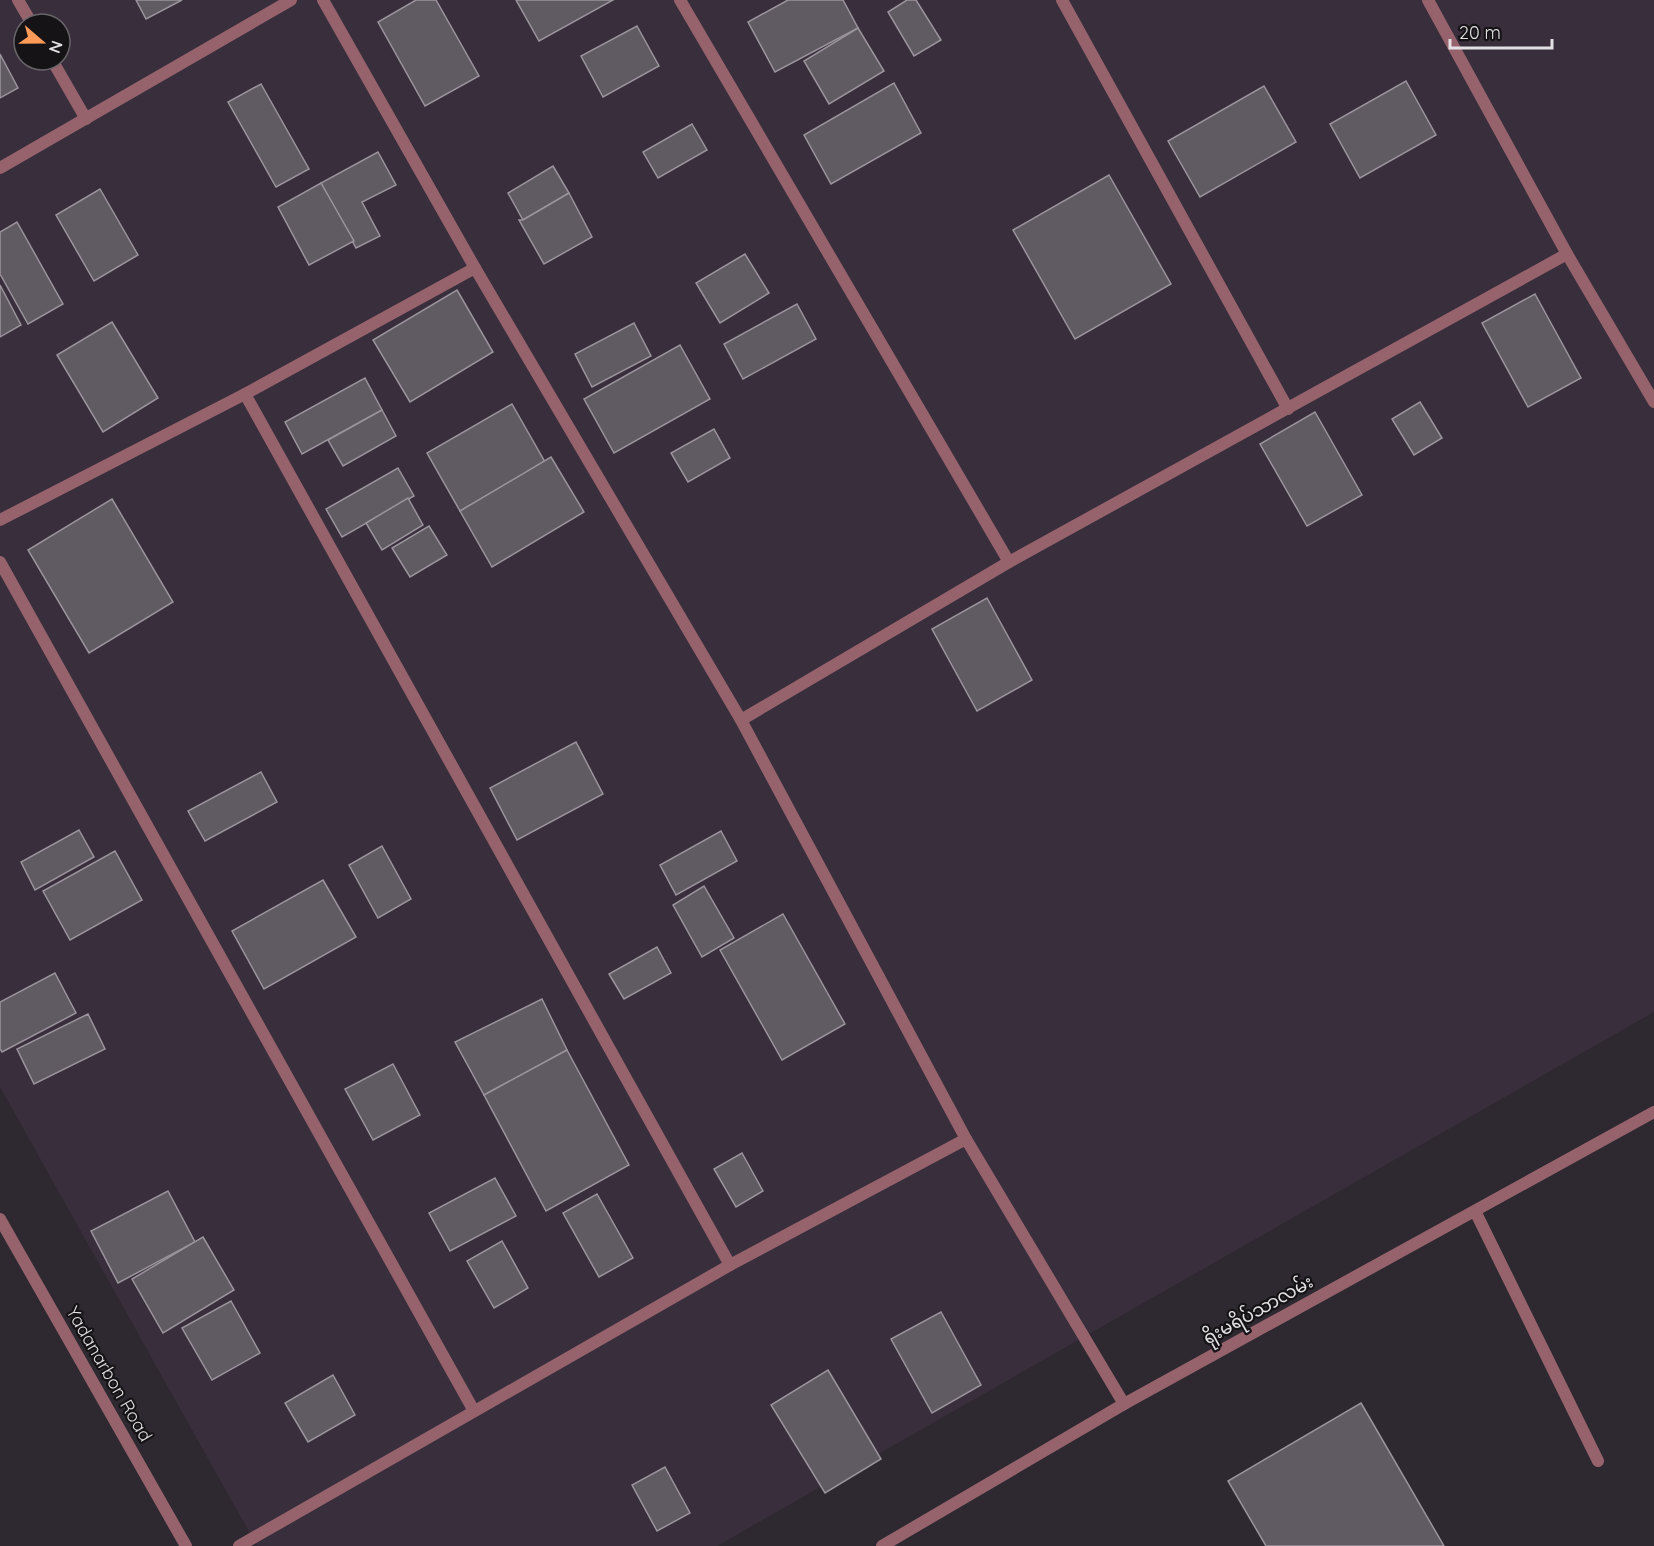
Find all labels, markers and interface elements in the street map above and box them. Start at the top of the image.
north arrow [12,12,72,72]
scale bar [1450,12,1552,50]
text: 20 m [1459,21,1501,44]
text: N [45,38,68,56]
street label: ရိုးမရိပ်သာလမ်း [1198,1268,1319,1353]
street label: Yadanarbon Road [61,1302,157,1445]

